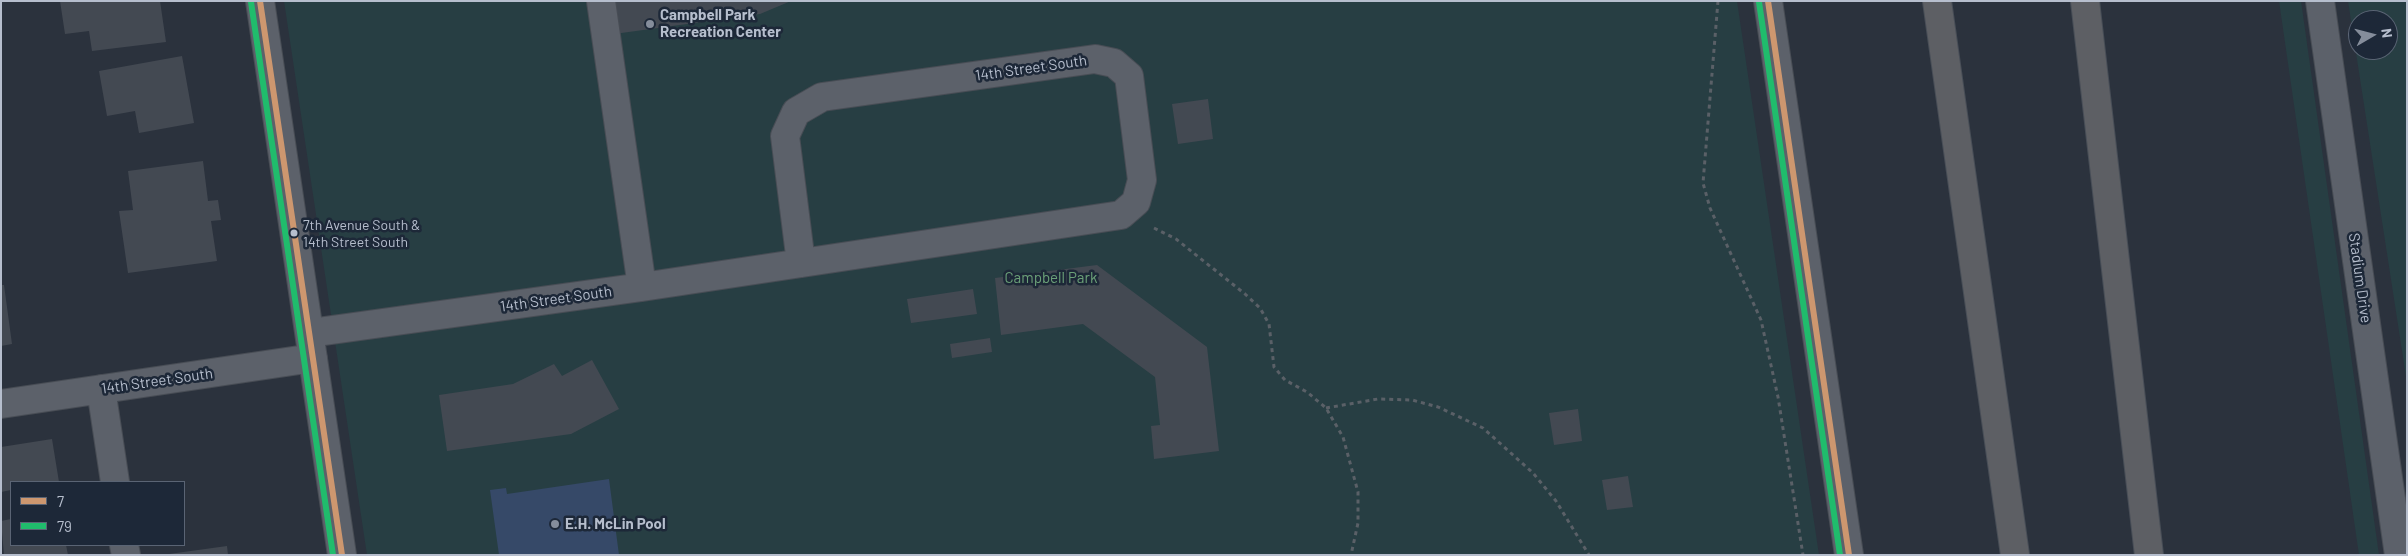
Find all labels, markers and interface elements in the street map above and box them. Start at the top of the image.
place label: Campbell Park Recreation Center [660,6,781,41]
north arrow [2348,10,2398,60]
marker: Campbell Park Recreation Center [644,18,656,30]
text: N [2378,27,2396,39]
street label: 14th Street South [974,51,1088,85]
place label: 7th Avenue South & 14th Street South [303,217,420,250]
marker: 7th Avenue South & 14th Street South [289,228,299,238]
street label: Stadium Drive [2345,232,2375,324]
park label: Campbell Park [1005,269,1097,287]
street label: 14th Street South [499,282,613,316]
street label: 14th Street South [100,364,214,398]
legend [10,481,185,546]
text: 7 [57,492,64,510]
place label: E.H. McLin Pool [565,515,666,533]
text: 79 [57,517,72,535]
marker: E.H. McLin Pool [549,518,561,530]

